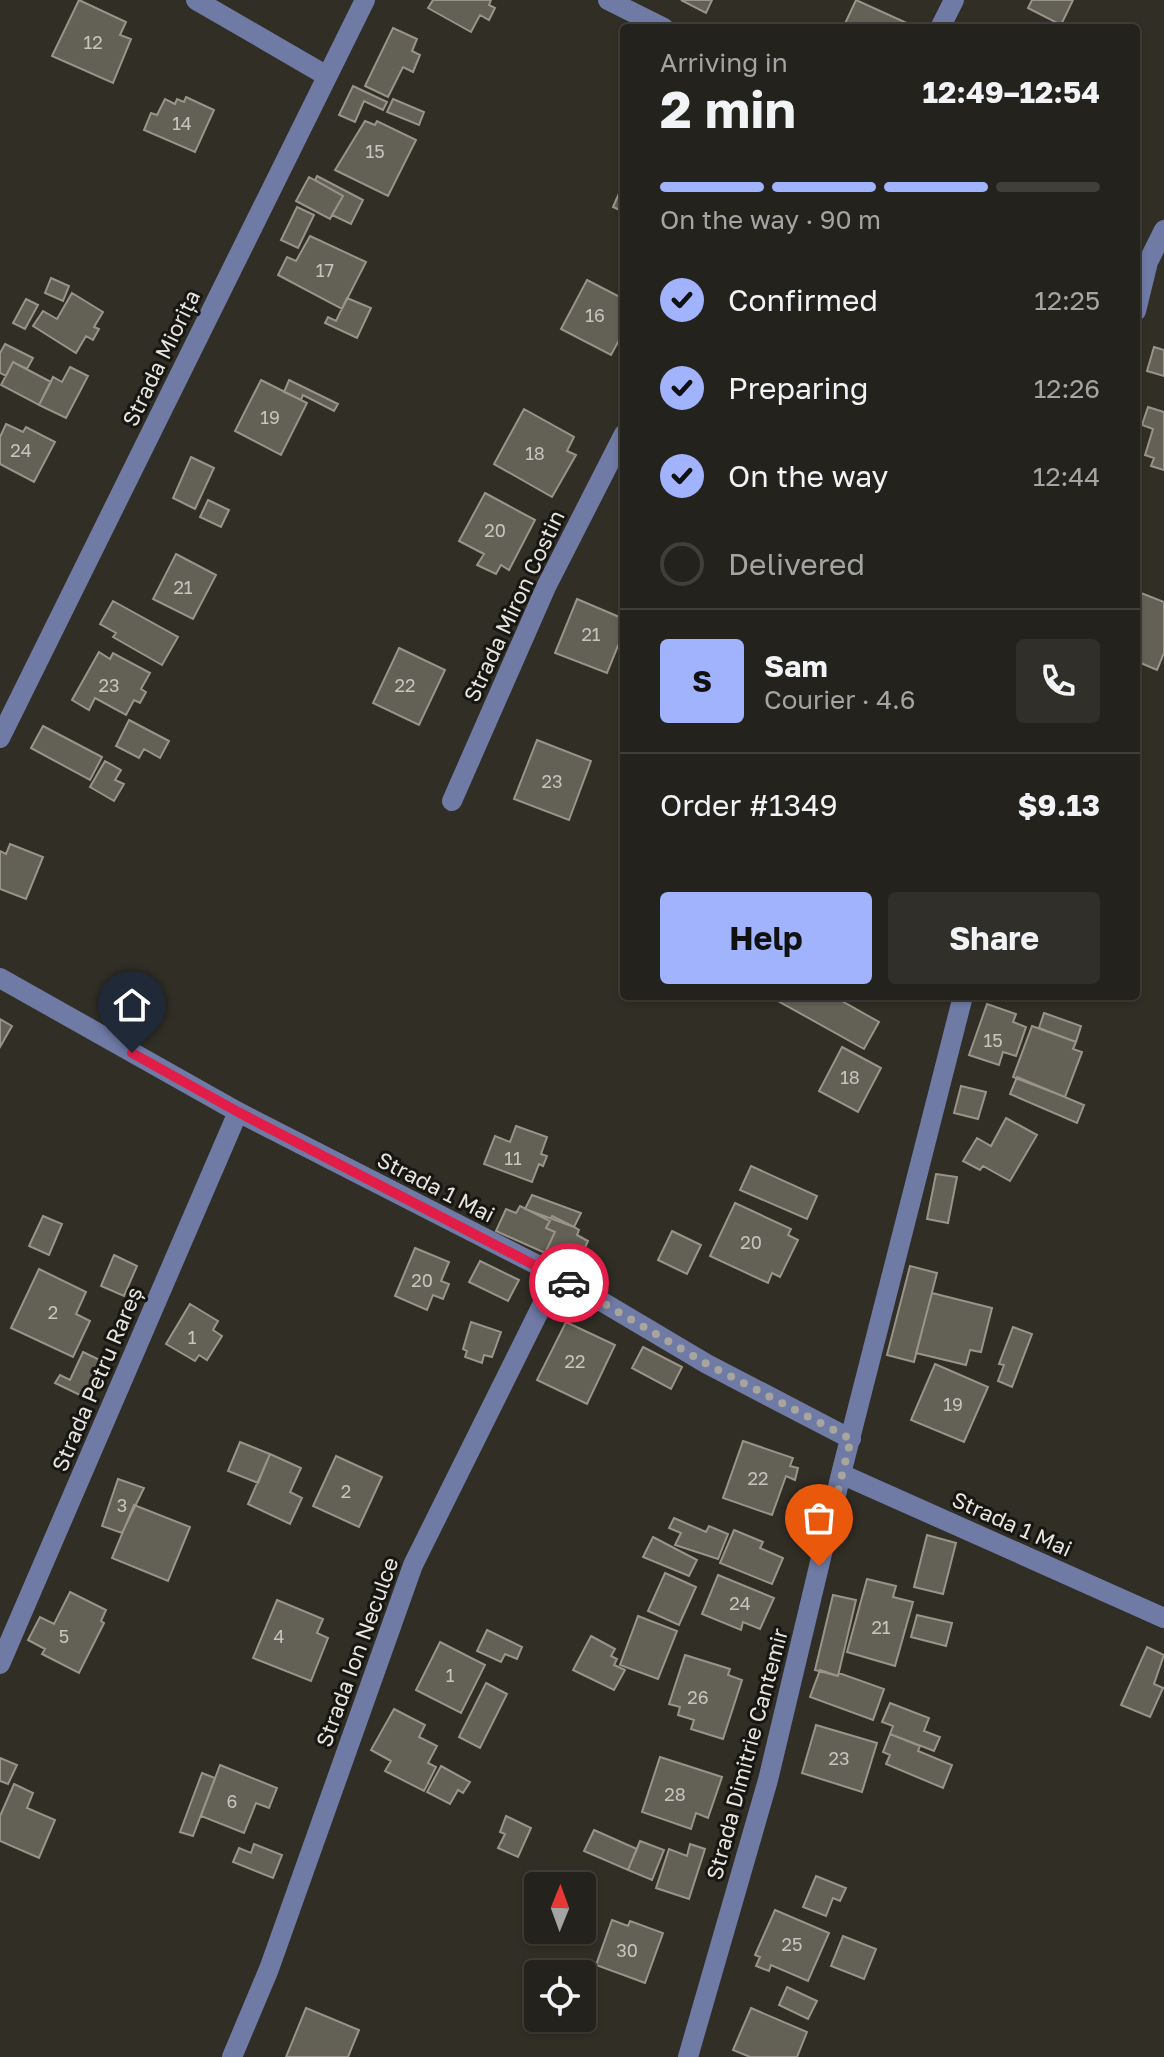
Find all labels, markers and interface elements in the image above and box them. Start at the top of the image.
house number: 12 [83,31,103,53]
text: Arriving in [660,47,788,78]
text: 12:49–12:54 [923,74,1100,110]
text: 2 min [660,77,796,139]
house number: 14 [172,112,192,134]
house number: 15 [365,140,385,162]
text: On the way · 90 m [660,204,881,235]
house number: 17 [316,259,334,281]
icon: check [660,278,704,322]
text: Confirmed [728,282,878,318]
street label: Strada Miorița [116,285,205,430]
text: 12:25 [1034,285,1100,316]
house number: 16 [585,304,605,326]
icon: check [660,366,704,410]
text: Preparing [728,370,869,406]
text: 12:26 [1034,373,1100,404]
house number: 19 [260,406,280,428]
house number: 24 [10,439,32,461]
house number: 18 [525,442,545,464]
icon: check [660,454,704,498]
text: On the way [728,458,888,494]
text: 12:44 [1033,461,1100,492]
street label: Strada Miron Costin [457,506,570,706]
house number: 20 [484,519,506,541]
text: Delivered [728,546,865,582]
house number: 21 [173,576,193,598]
house number: 21 [581,623,601,645]
button: phone [1016,639,1100,723]
text: Sam [764,648,828,684]
text: S [692,663,712,699]
house number: 23 [99,674,119,696]
house number: 22 [395,674,415,696]
text: Courier · 4.6 [764,684,916,715]
house number: 23 [542,770,562,792]
text: Order #1349 [660,787,838,823]
text: $9.13 [1018,787,1100,823]
button: Help [660,892,872,984]
button: Share [888,892,1100,984]
pin [98,971,166,1053]
icon: home [110,983,154,1027]
house number: 15 [983,1029,1003,1051]
house number: 18 [840,1066,860,1088]
street label: Strada 1 Mai [373,1145,499,1228]
house number: 11 [504,1147,522,1169]
house number: 20 [740,1231,762,1253]
courier [529,1243,609,1323]
icon: car [547,1261,591,1305]
house number: 20 [411,1269,433,1291]
street label: Strada Petru Rareș [45,1283,148,1475]
house number: 2 [48,1301,58,1323]
house number: 1 [188,1326,197,1348]
house number: 22 [565,1350,585,1372]
house number: 19 [943,1393,963,1415]
house number: 22 [748,1467,768,1489]
house number: 2 [341,1480,351,1502]
pin [785,1484,853,1566]
street label: Strada 1 Mai [948,1485,1076,1562]
house number: 3 [117,1494,127,1516]
icon: bag [797,1496,841,1540]
street label: Strada Ion Neculce [310,1553,403,1751]
house number: 24 [729,1592,751,1614]
house number: 21 [871,1616,891,1638]
house number: 5 [59,1625,69,1647]
house number: 4 [274,1625,285,1647]
street label: Strada Dimitrie Cantemir [700,1625,793,1883]
house number: 1 [446,1664,455,1686]
house number: 26 [687,1686,709,1708]
house number: 23 [829,1747,849,1769]
house number: 28 [664,1783,686,1805]
house number: 6 [227,1790,237,1812]
north arrow [524,1872,596,1944]
map controls [524,1872,596,2032]
house number: 25 [782,1933,802,1955]
house number: 30 [616,1939,638,1961]
button: locate [524,1960,596,2032]

